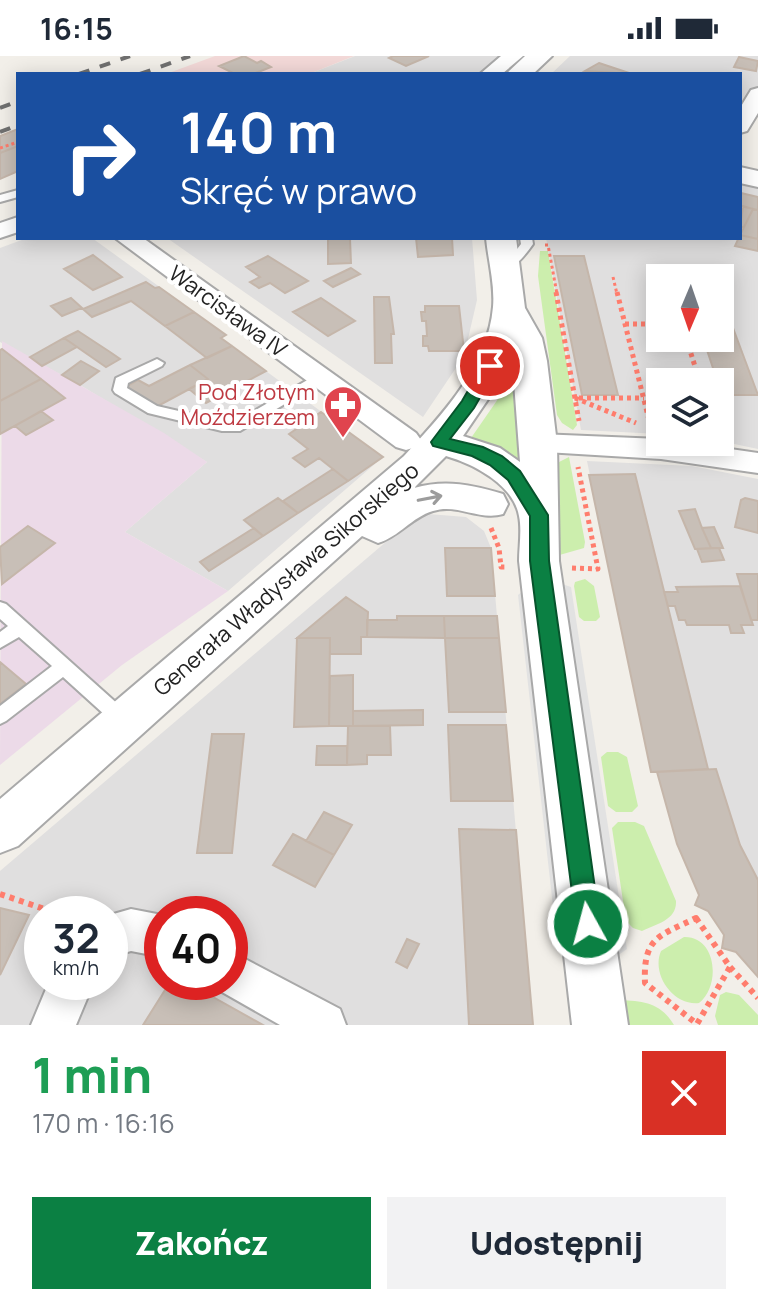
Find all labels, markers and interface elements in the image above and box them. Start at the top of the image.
text: 16:15 [40,8,113,49]
text: 140 m [180,93,337,170]
icon: right [48,104,152,208]
text: Skręć w prawo [180,166,417,215]
street label: Warcisława IV [163,258,294,364]
north arrow [646,264,734,352]
map controls [646,264,734,456]
pin [456,332,524,400]
icon: arrive [468,344,512,388]
button: layers [646,368,734,456]
place label: Pod Złotym Moździerzem [181,377,315,432]
pharmacy icon: Pod Złotym Moździerzem [322,384,364,439]
street label: Generała Władysława Sikorskiego [147,455,425,703]
one-way arrow [417,489,443,504]
position arrow [546,882,630,966]
speed limit sign: 40 [144,896,248,1000]
text: 32 [52,910,100,965]
text: km/h [53,954,99,981]
text: 1 min [32,1042,152,1107]
button: close [642,1051,726,1135]
text: 170 m · 16:16 [32,1105,175,1141]
button: Zakończ [32,1197,371,1289]
button: Udostępnij [387,1197,726,1289]

